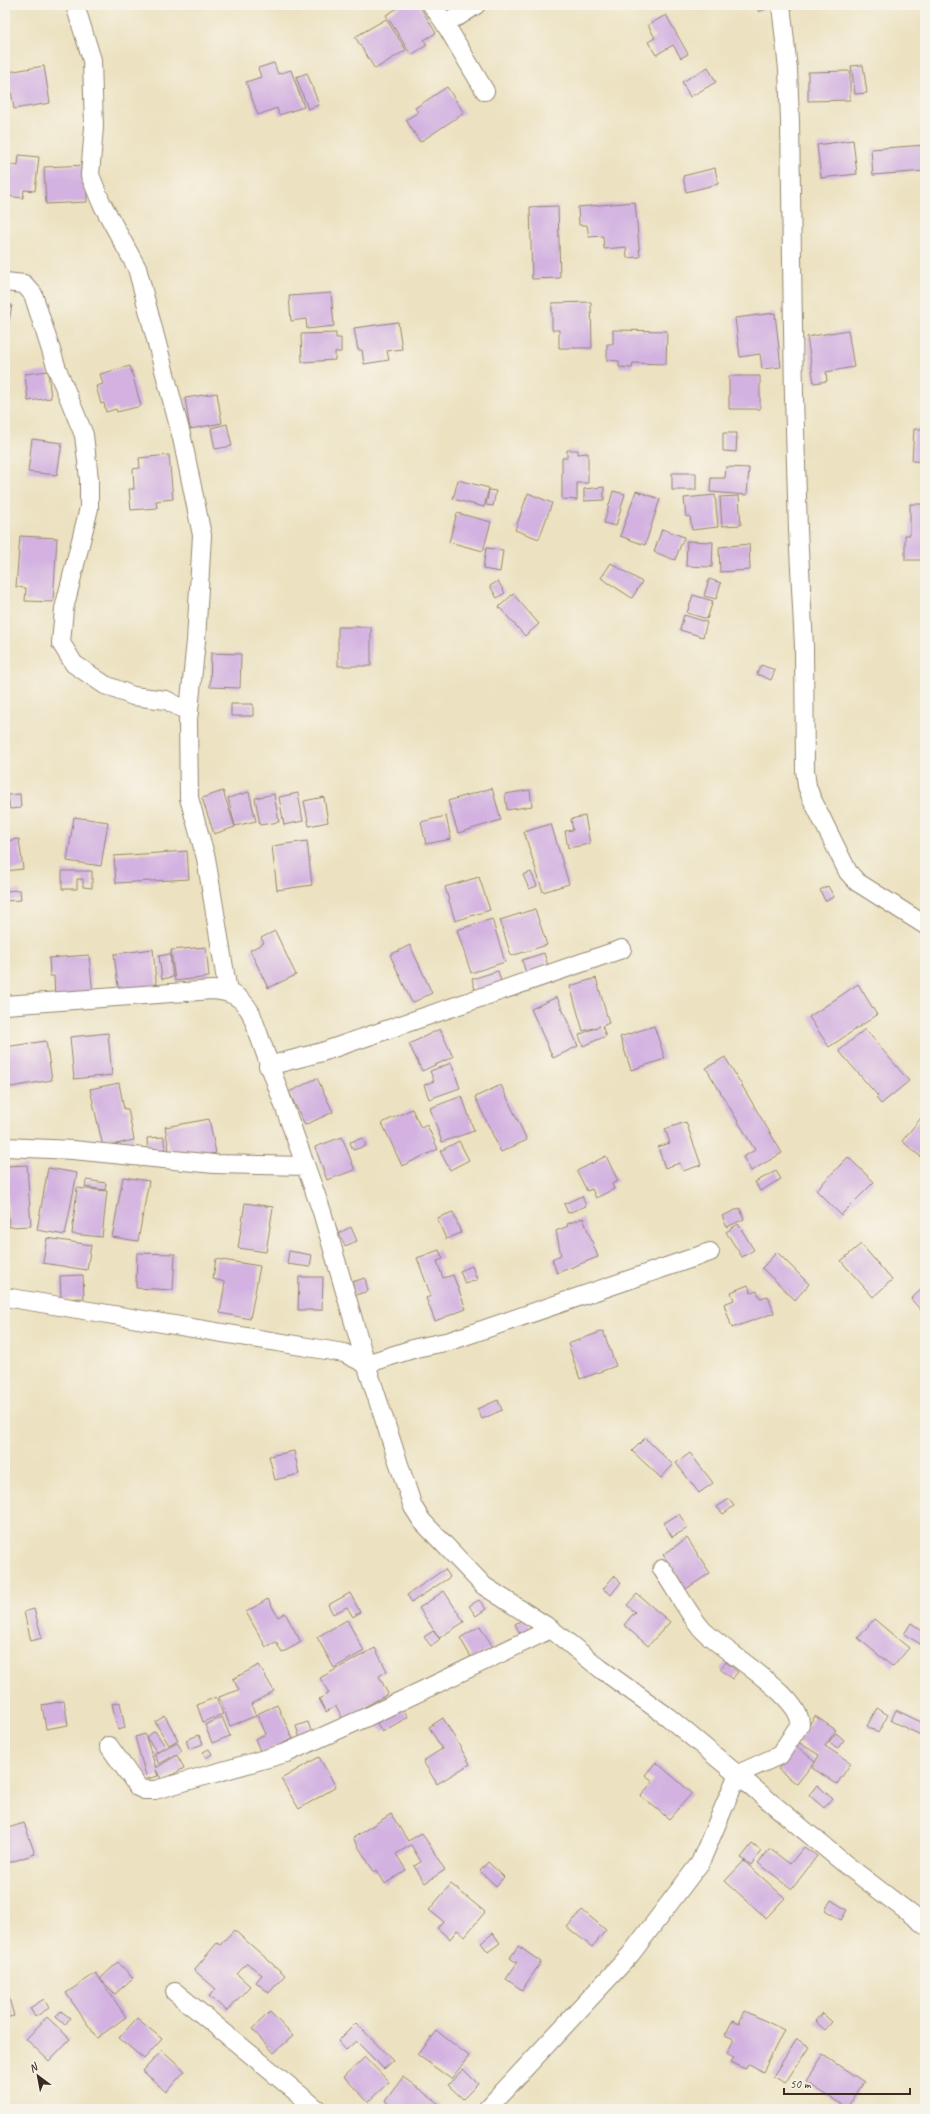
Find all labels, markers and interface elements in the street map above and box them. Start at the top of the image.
north arrow [18,2056,58,2096]
text: N [26,2059,41,2075]
scale bar [784,2070,910,2096]
text: 50 m [790,2076,812,2092]

